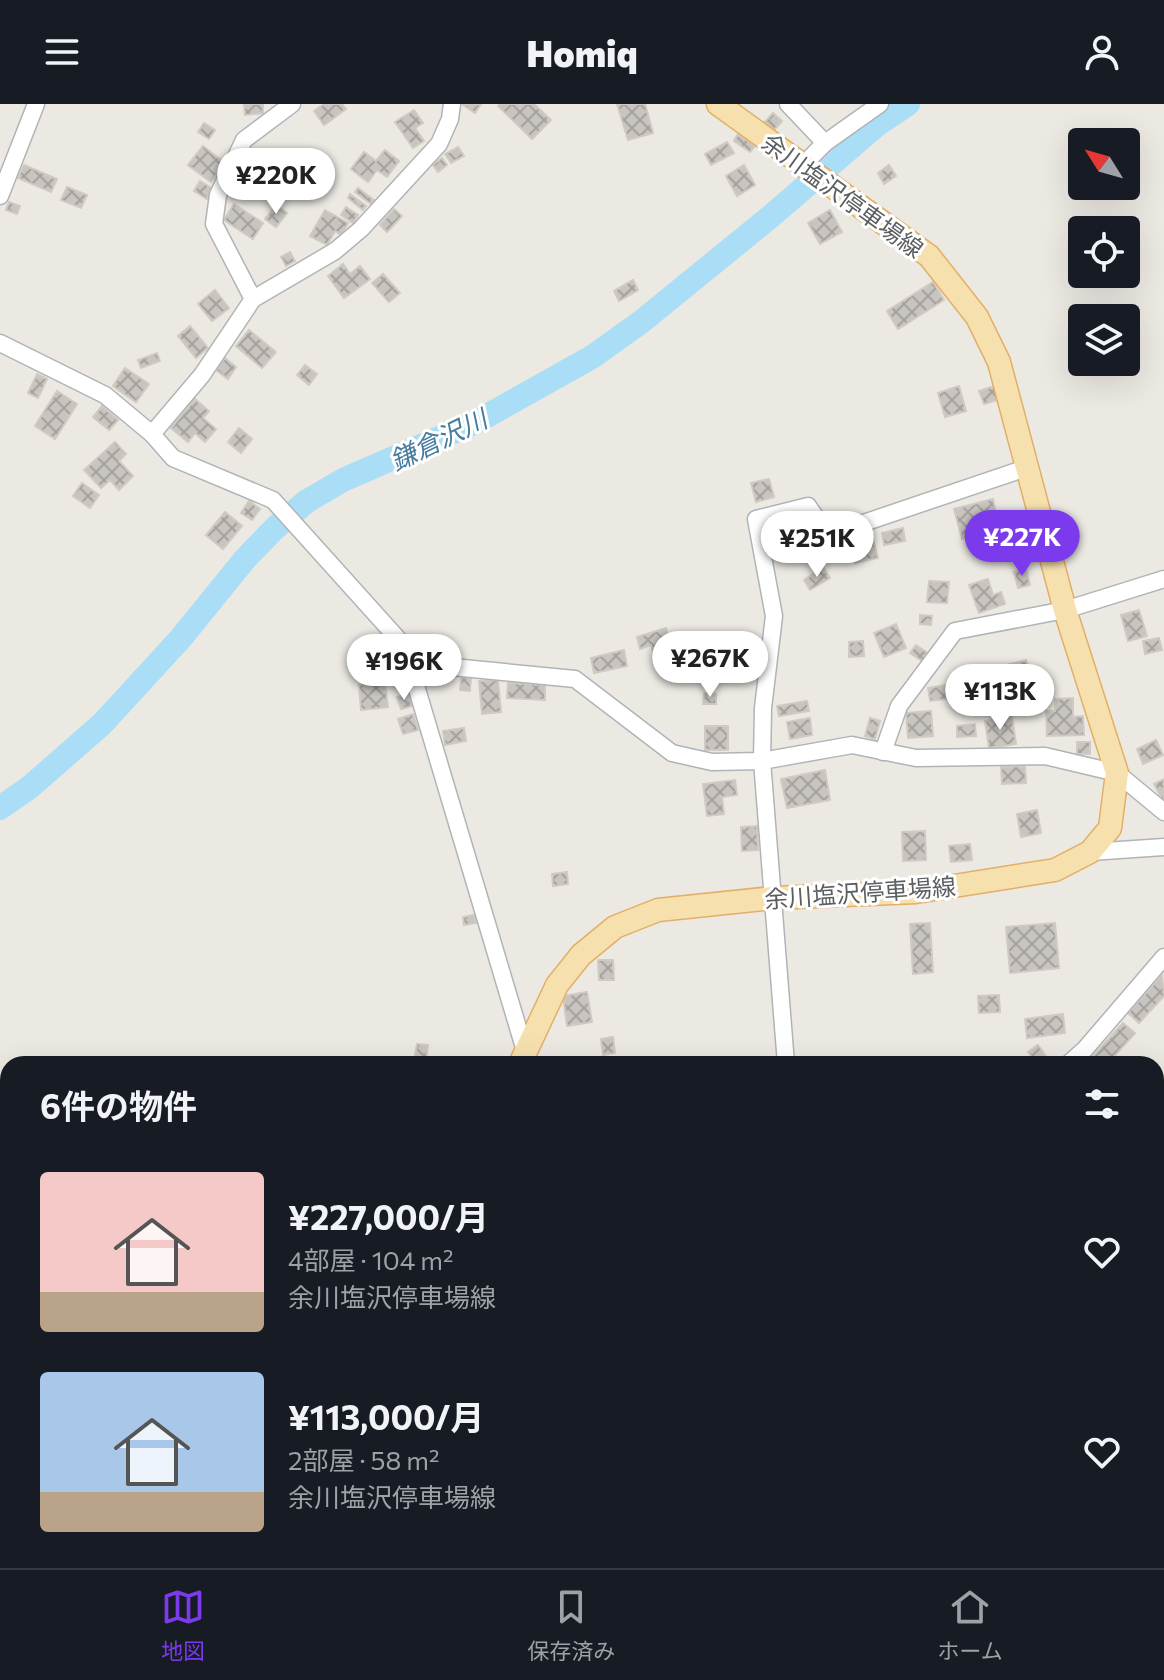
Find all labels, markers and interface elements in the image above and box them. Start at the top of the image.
icon: menu [40,30,84,74]
text: Homiq [526,30,638,74]
icon: person [1080,30,1124,74]
street label: 余川塩沢停車場線 [757,127,929,263]
north arrow [1068,128,1140,200]
map controls [1068,128,1140,376]
pin: ¥220K [220,148,332,216]
text: ¥220K [235,158,317,189]
button: locate [1068,216,1140,288]
button: layers [1068,304,1140,376]
water label: 鎌倉沢川 [384,401,494,476]
pin: ¥227K [966,510,1078,578]
pin: ¥251K [761,511,873,579]
text: ¥227K [983,520,1061,551]
text: ¥251K [779,521,855,552]
pin: ¥267K [654,631,766,699]
pin: ¥196K [348,634,460,702]
text: ¥267K [670,641,750,672]
text: ¥196K [365,644,443,675]
pin: ¥113K [944,664,1056,732]
text: ¥113K [963,674,1037,705]
street label: 余川塩沢停車場線 [763,871,957,913]
icon: filters [1080,1082,1124,1126]
text: 6件の物件 [40,1084,197,1126]
text: ¥227,000/月 [288,1195,489,1237]
icon: home [104,1204,200,1300]
icon: heart [1080,1230,1124,1274]
text: 4部屋 · 104 m² [288,1244,454,1275]
text: 余川塩沢停車場線 [288,1281,496,1312]
text: ¥113,000/月 [288,1395,484,1437]
icon: home [104,1404,200,1500]
icon: heart [1080,1430,1124,1474]
text: 2部屋 · 58 m² [288,1444,439,1475]
text: 余川塩沢停車場線 [288,1481,496,1512]
tab: 地図 [161,1585,205,1665]
tab: 保存済み [527,1585,615,1665]
tab: ホーム [938,1585,1003,1665]

